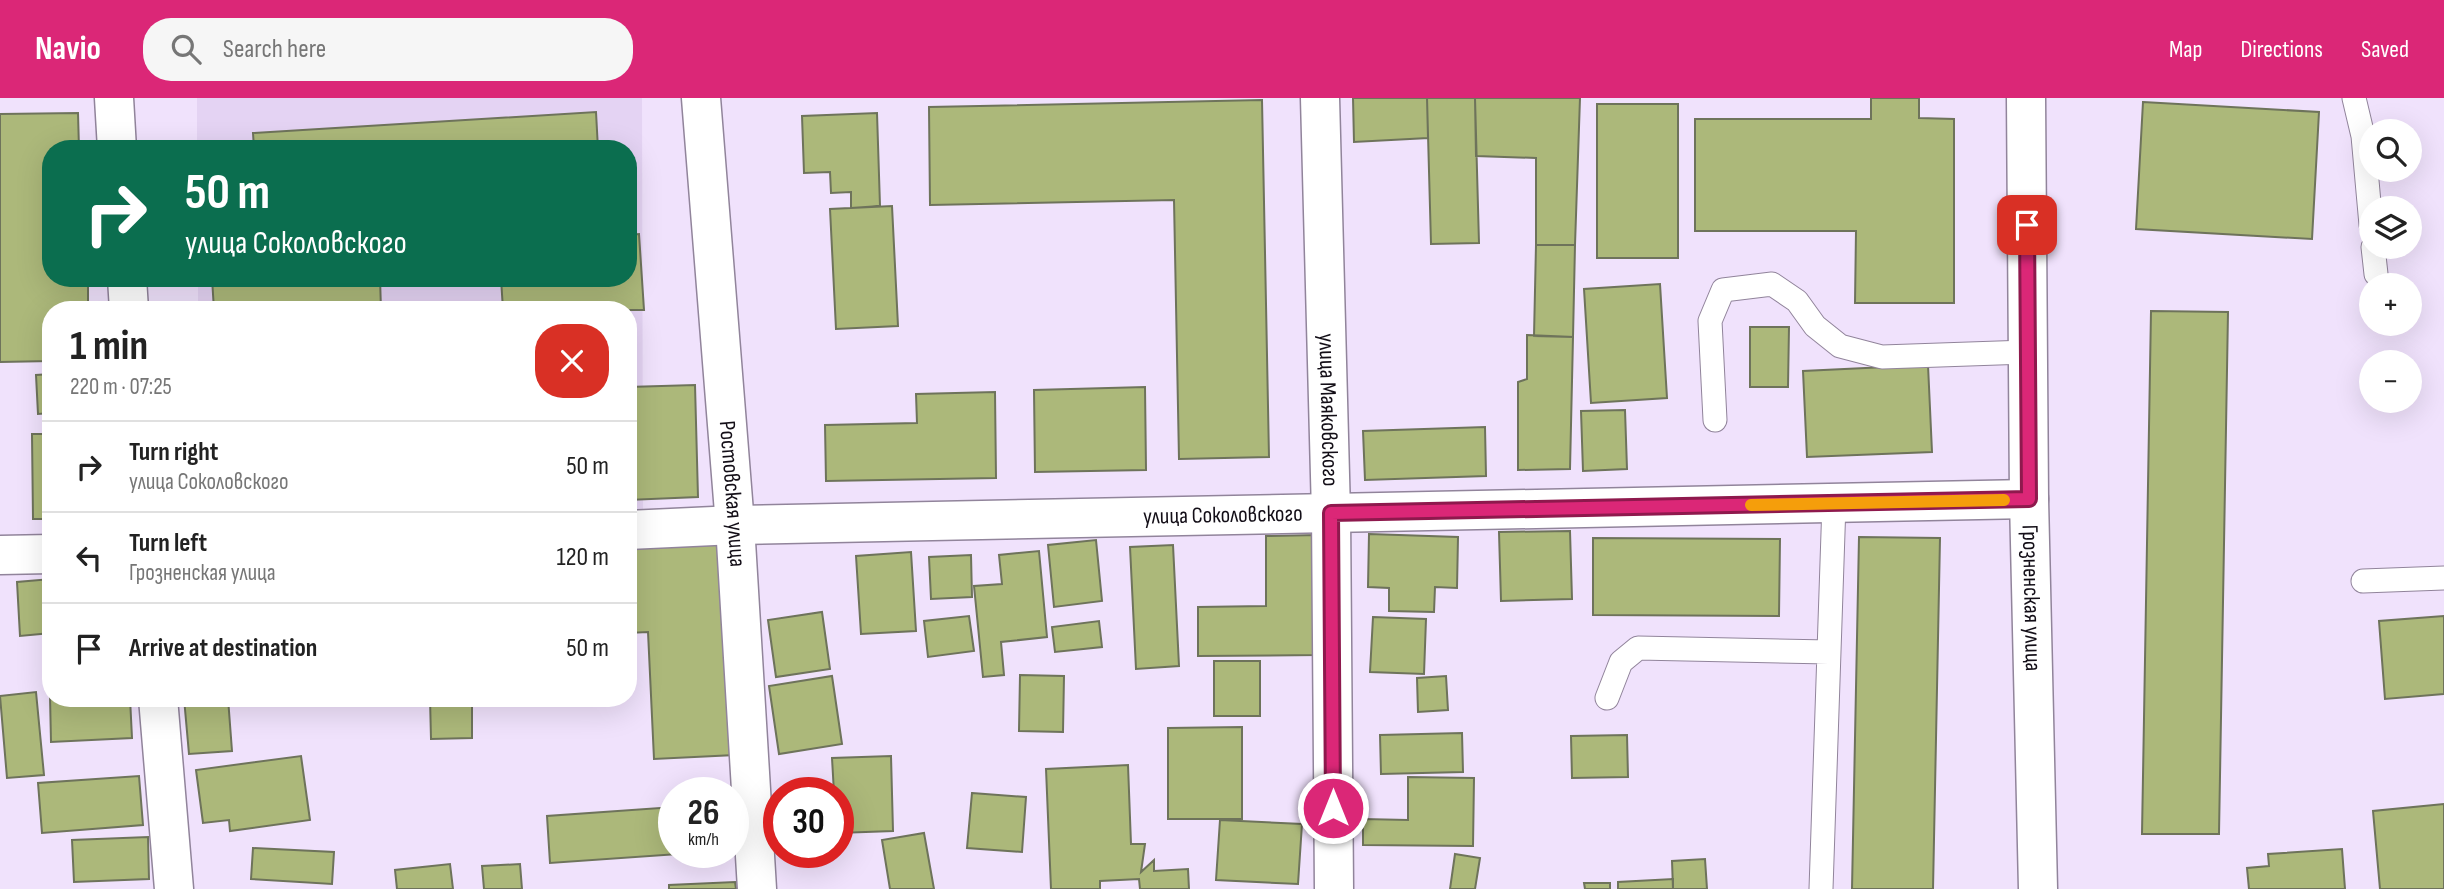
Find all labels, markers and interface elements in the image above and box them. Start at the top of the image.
search box [143,18,633,81]
text: Navio [35,29,101,69]
icon: search [167,30,205,68]
text: Search here [223,34,326,65]
text: Map [2169,35,2202,64]
text: Directions [2240,35,2323,64]
text: Saved [2361,35,2409,64]
map controls [2359,119,2422,413]
button: search [2359,119,2422,182]
text: 50 m [185,164,270,223]
icon: right [70,168,161,259]
pin [1997,195,2057,255]
button: layers [2359,196,2422,259]
icon: arrive [2008,206,2046,244]
text: улица Соколовского [185,224,407,263]
button: + [2359,273,2422,336]
text: 1 min [70,321,148,372]
button: close [535,324,609,398]
street label: улица Маяковского [1312,333,1344,487]
button: − [2359,350,2422,413]
text: 220 m · 07:25 [70,373,172,401]
street label: Ростовская улица [713,420,752,568]
text: Turn right [129,437,218,468]
icon: right [70,448,108,486]
text: 50 m [566,451,609,482]
text: улица Соколовского [129,468,288,496]
street label: улица Соколовского [1143,500,1303,531]
street label: Грозненская улица [2016,524,2047,672]
text: Turn left [129,528,207,559]
icon: left [70,539,108,577]
text: 120 m [556,542,609,573]
text: Грозненская улица [129,559,276,587]
icon: arrive [70,630,108,668]
text: Arrive at destination [129,633,317,664]
text: 50 m [566,633,609,664]
position arrow [1296,771,1370,845]
speed limit sign: 30 [763,777,854,868]
text: 26 [688,792,719,835]
text: km/h [688,829,719,850]

